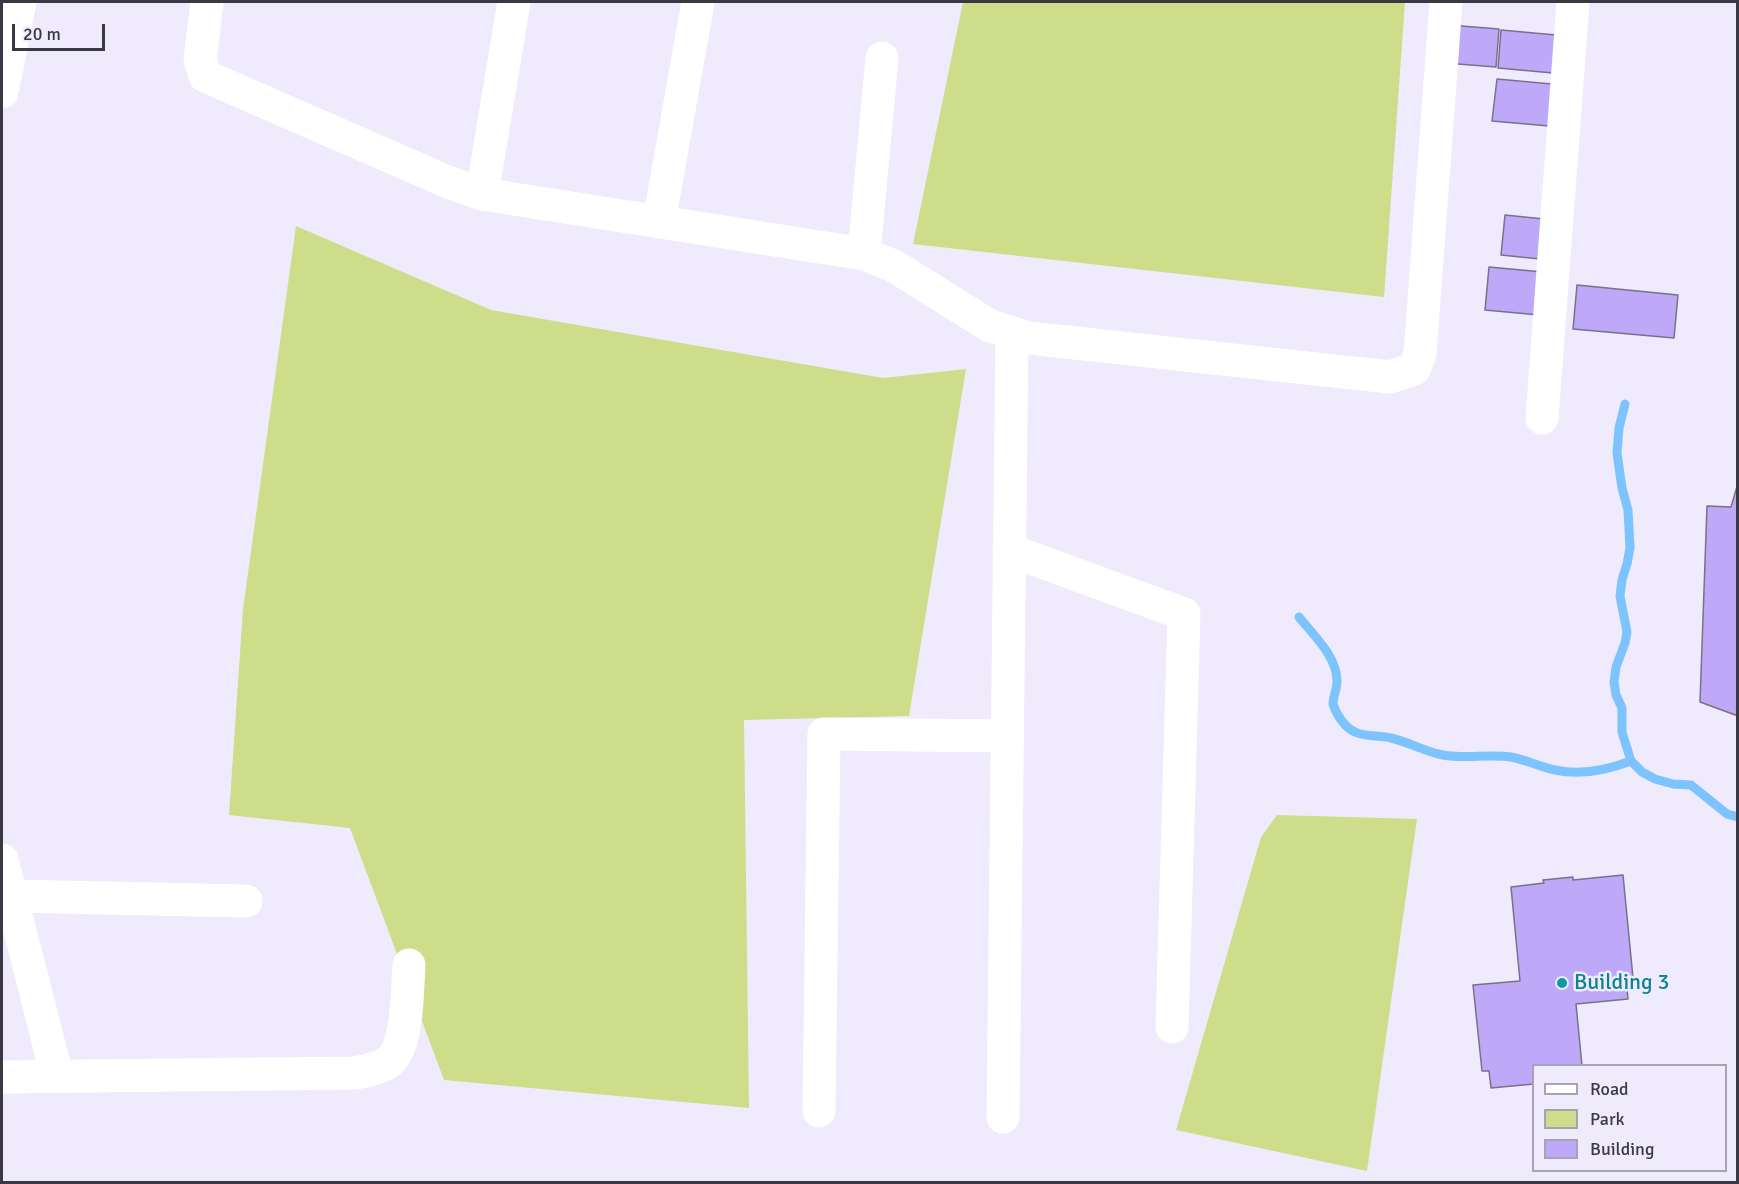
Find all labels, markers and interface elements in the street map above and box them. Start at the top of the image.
scale bar [15,12,108,50]
text: 20 m [23,23,61,45]
place label: Building 3 [1574,970,1669,996]
marker: Building 3 [1555,976,1569,990]
legend [1532,1064,1727,1172]
text: Road [1590,1078,1629,1100]
text: Park [1590,1108,1625,1130]
text: Building [1590,1138,1654,1160]

